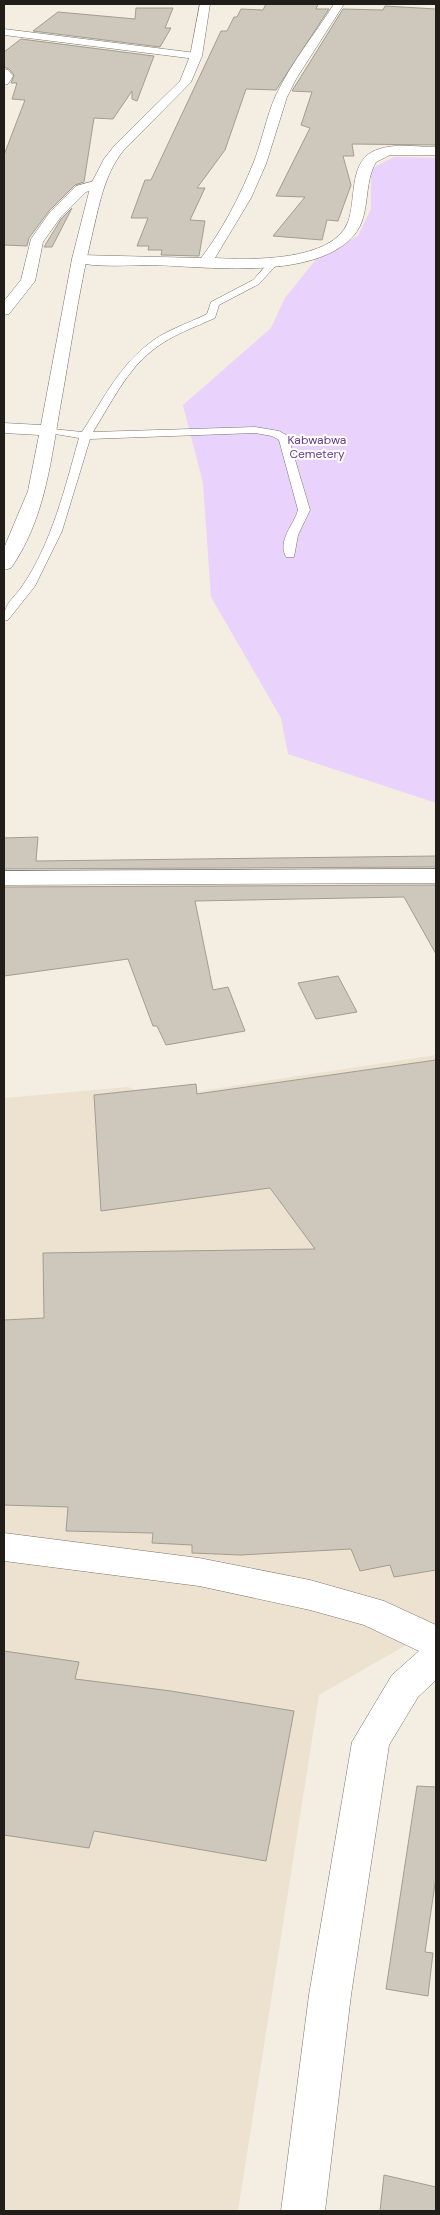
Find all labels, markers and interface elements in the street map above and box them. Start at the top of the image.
park label: Kabwabwa Cemetery [288,432,346,462]

